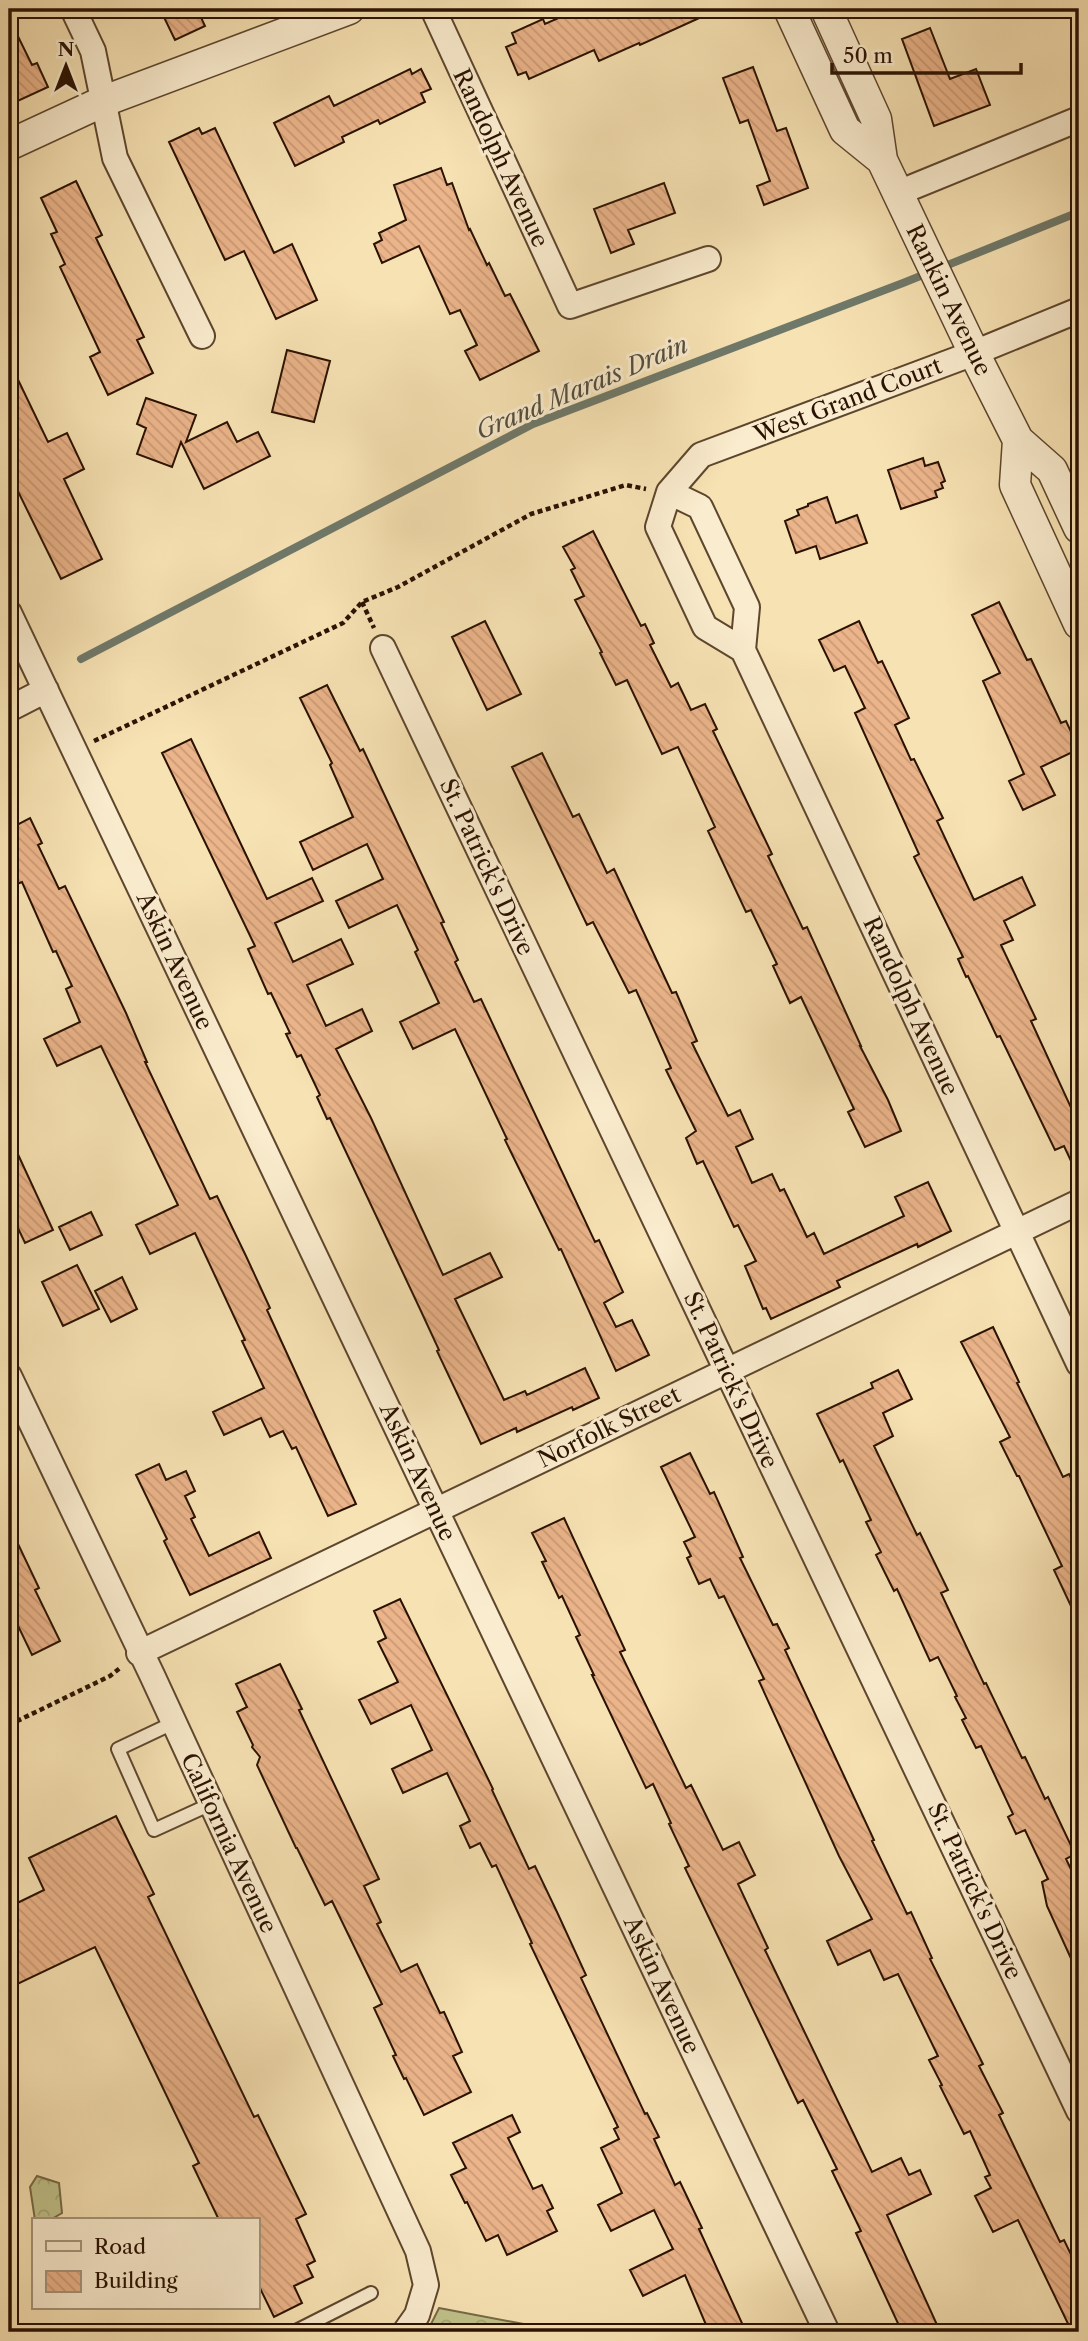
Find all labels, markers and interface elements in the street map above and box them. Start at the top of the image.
north arrow [32,32,102,102]
scale bar [832,32,1021,76]
text: N [58,38,74,61]
text: 50 m [843,43,893,68]
street label: Randolph Avenue [447,64,555,252]
street label: Rankin Avenue [900,220,998,380]
water label: Grand Marais Drain [471,330,692,445]
street label: West Grand Court [749,351,946,449]
street label: St. Patrick's Drive [434,774,540,960]
street label: Askin Avenue [130,887,219,1034]
street label: Randolph Avenue [857,912,965,1100]
street label: St. Patrick's Drive [678,1287,784,1473]
street label: Norfolk Street [533,1380,685,1474]
street label: Askin Avenue [373,1398,462,1545]
street label: California Avenue [175,1748,283,1938]
street label: St. Patrick's Drive [922,1798,1028,1984]
street label: Askin Avenue [617,1911,706,2058]
legend [32,2218,259,2310]
text: Road [94,2234,146,2259]
text: Building [94,2268,179,2293]

